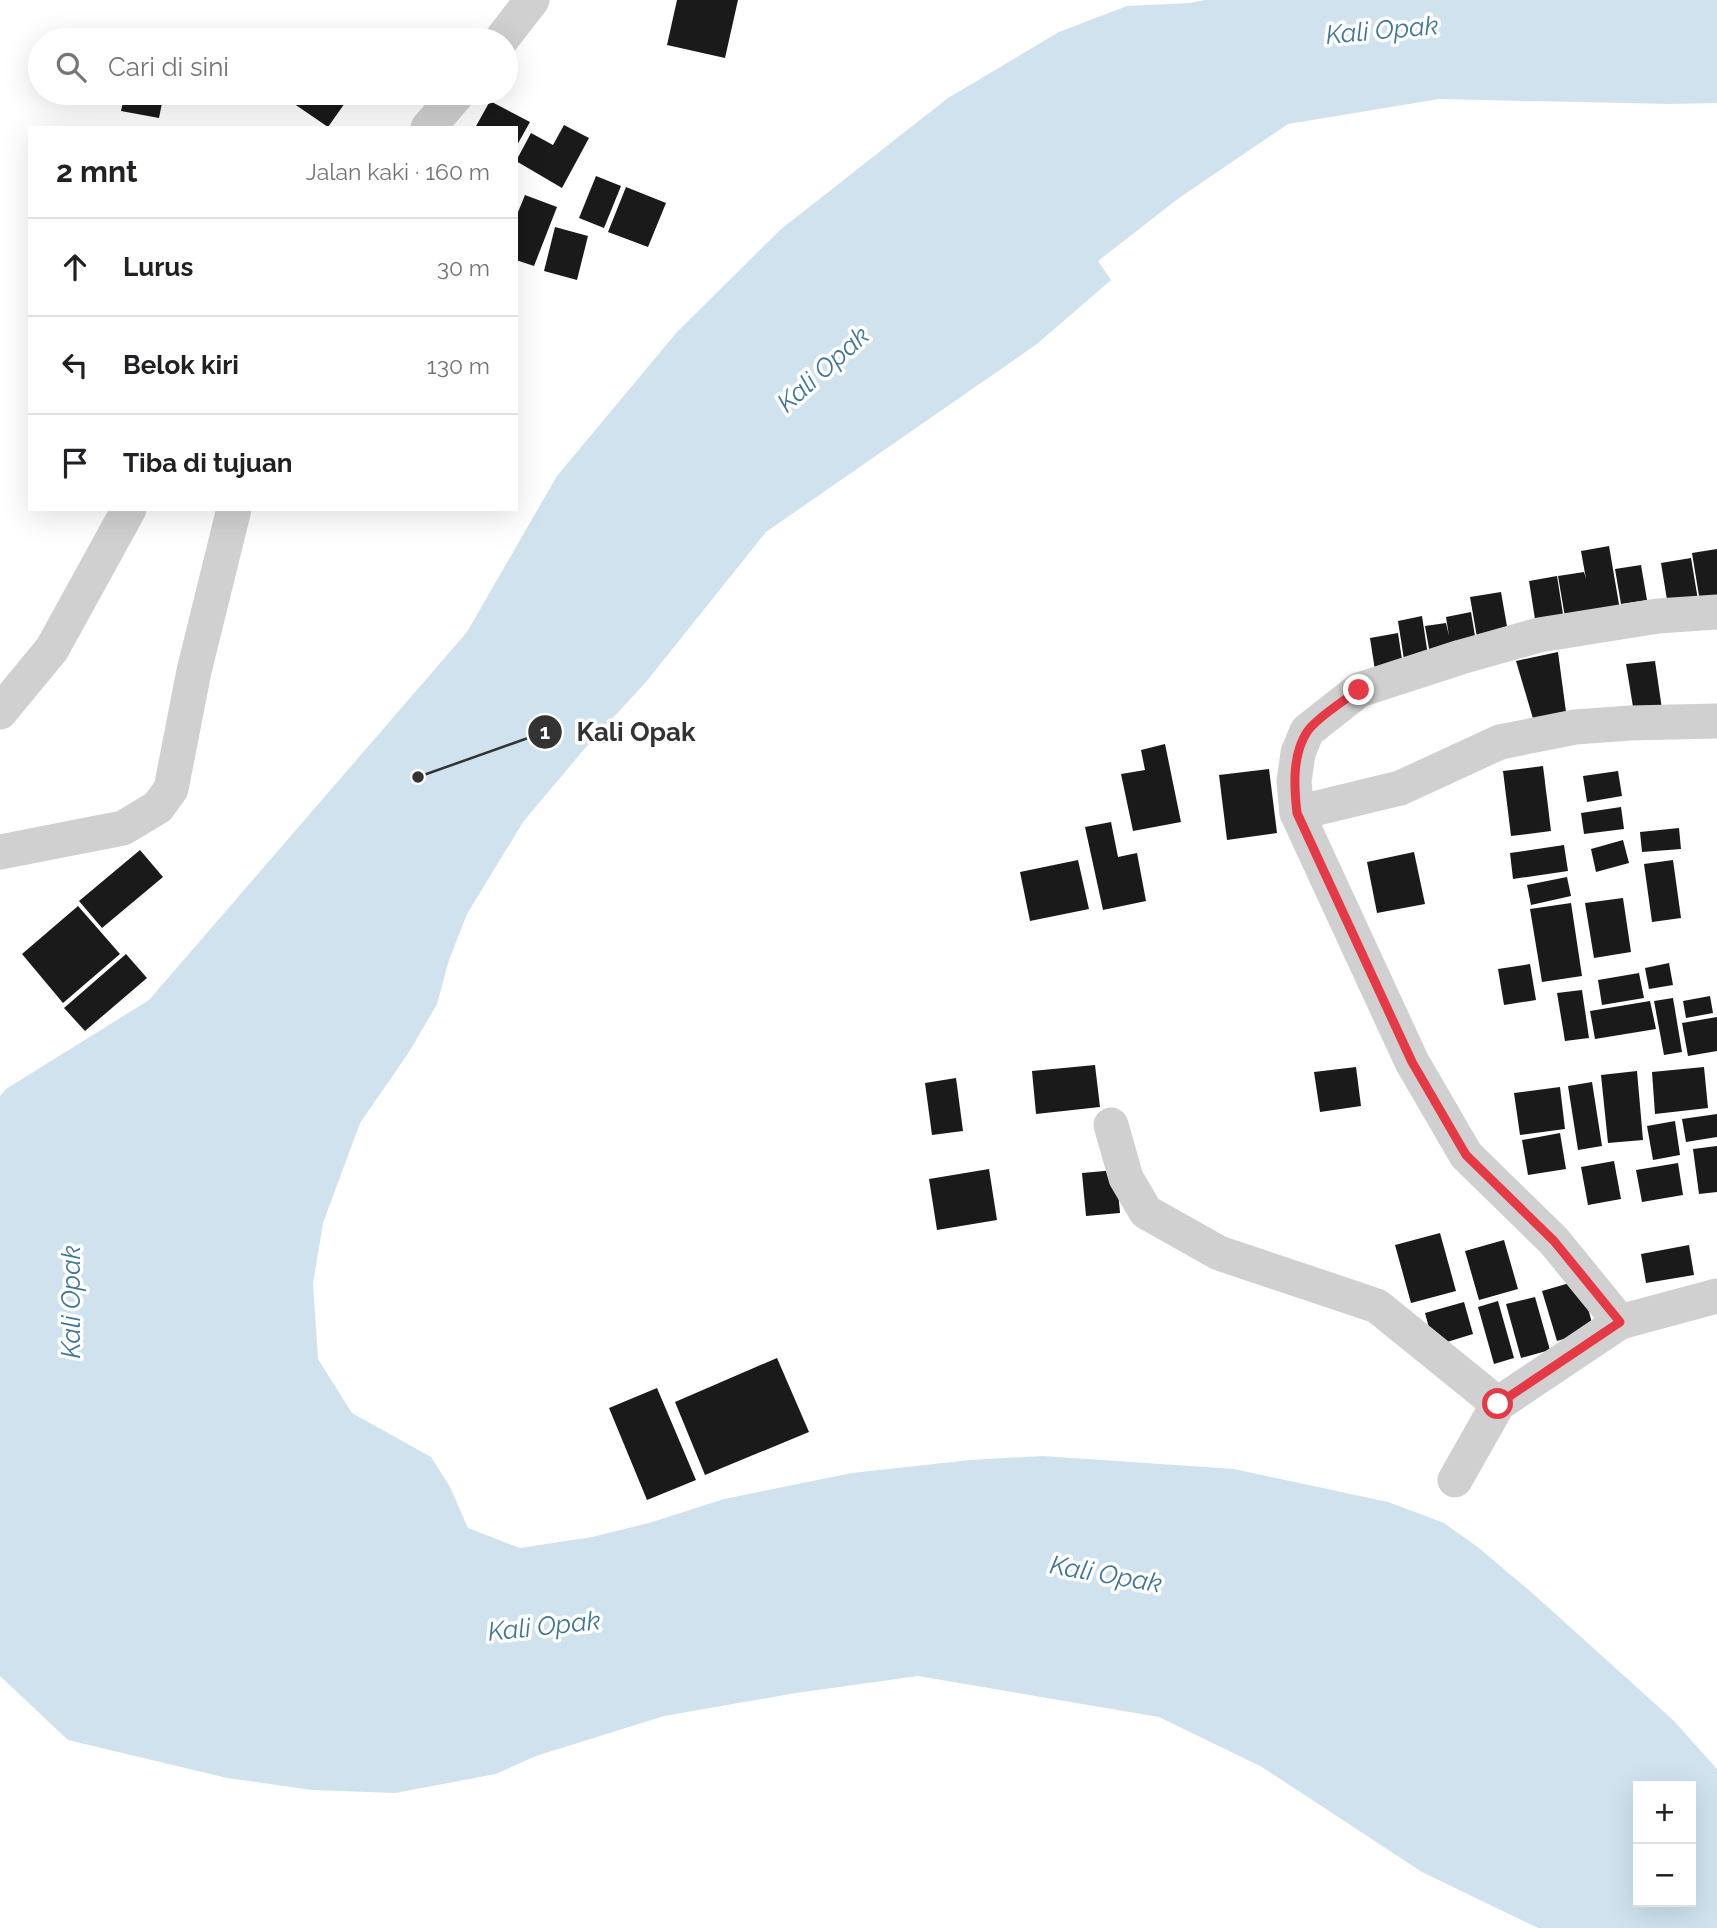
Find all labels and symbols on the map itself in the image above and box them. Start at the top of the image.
water label: Kali Opak [1324,10,1440,50]
water label: Kali Opak [771,320,875,418]
route end [1343,674,1374,705]
callout: Kali Opak [528,708,710,755]
text: Kali Opak [577,717,696,747]
text: 1 [540,719,550,744]
water label: Kali Opak [56,1245,86,1359]
route start [1482,1388,1513,1419]
water label: Kali Opak [1048,1549,1164,1599]
water label: Kali Opak [486,1605,602,1647]

